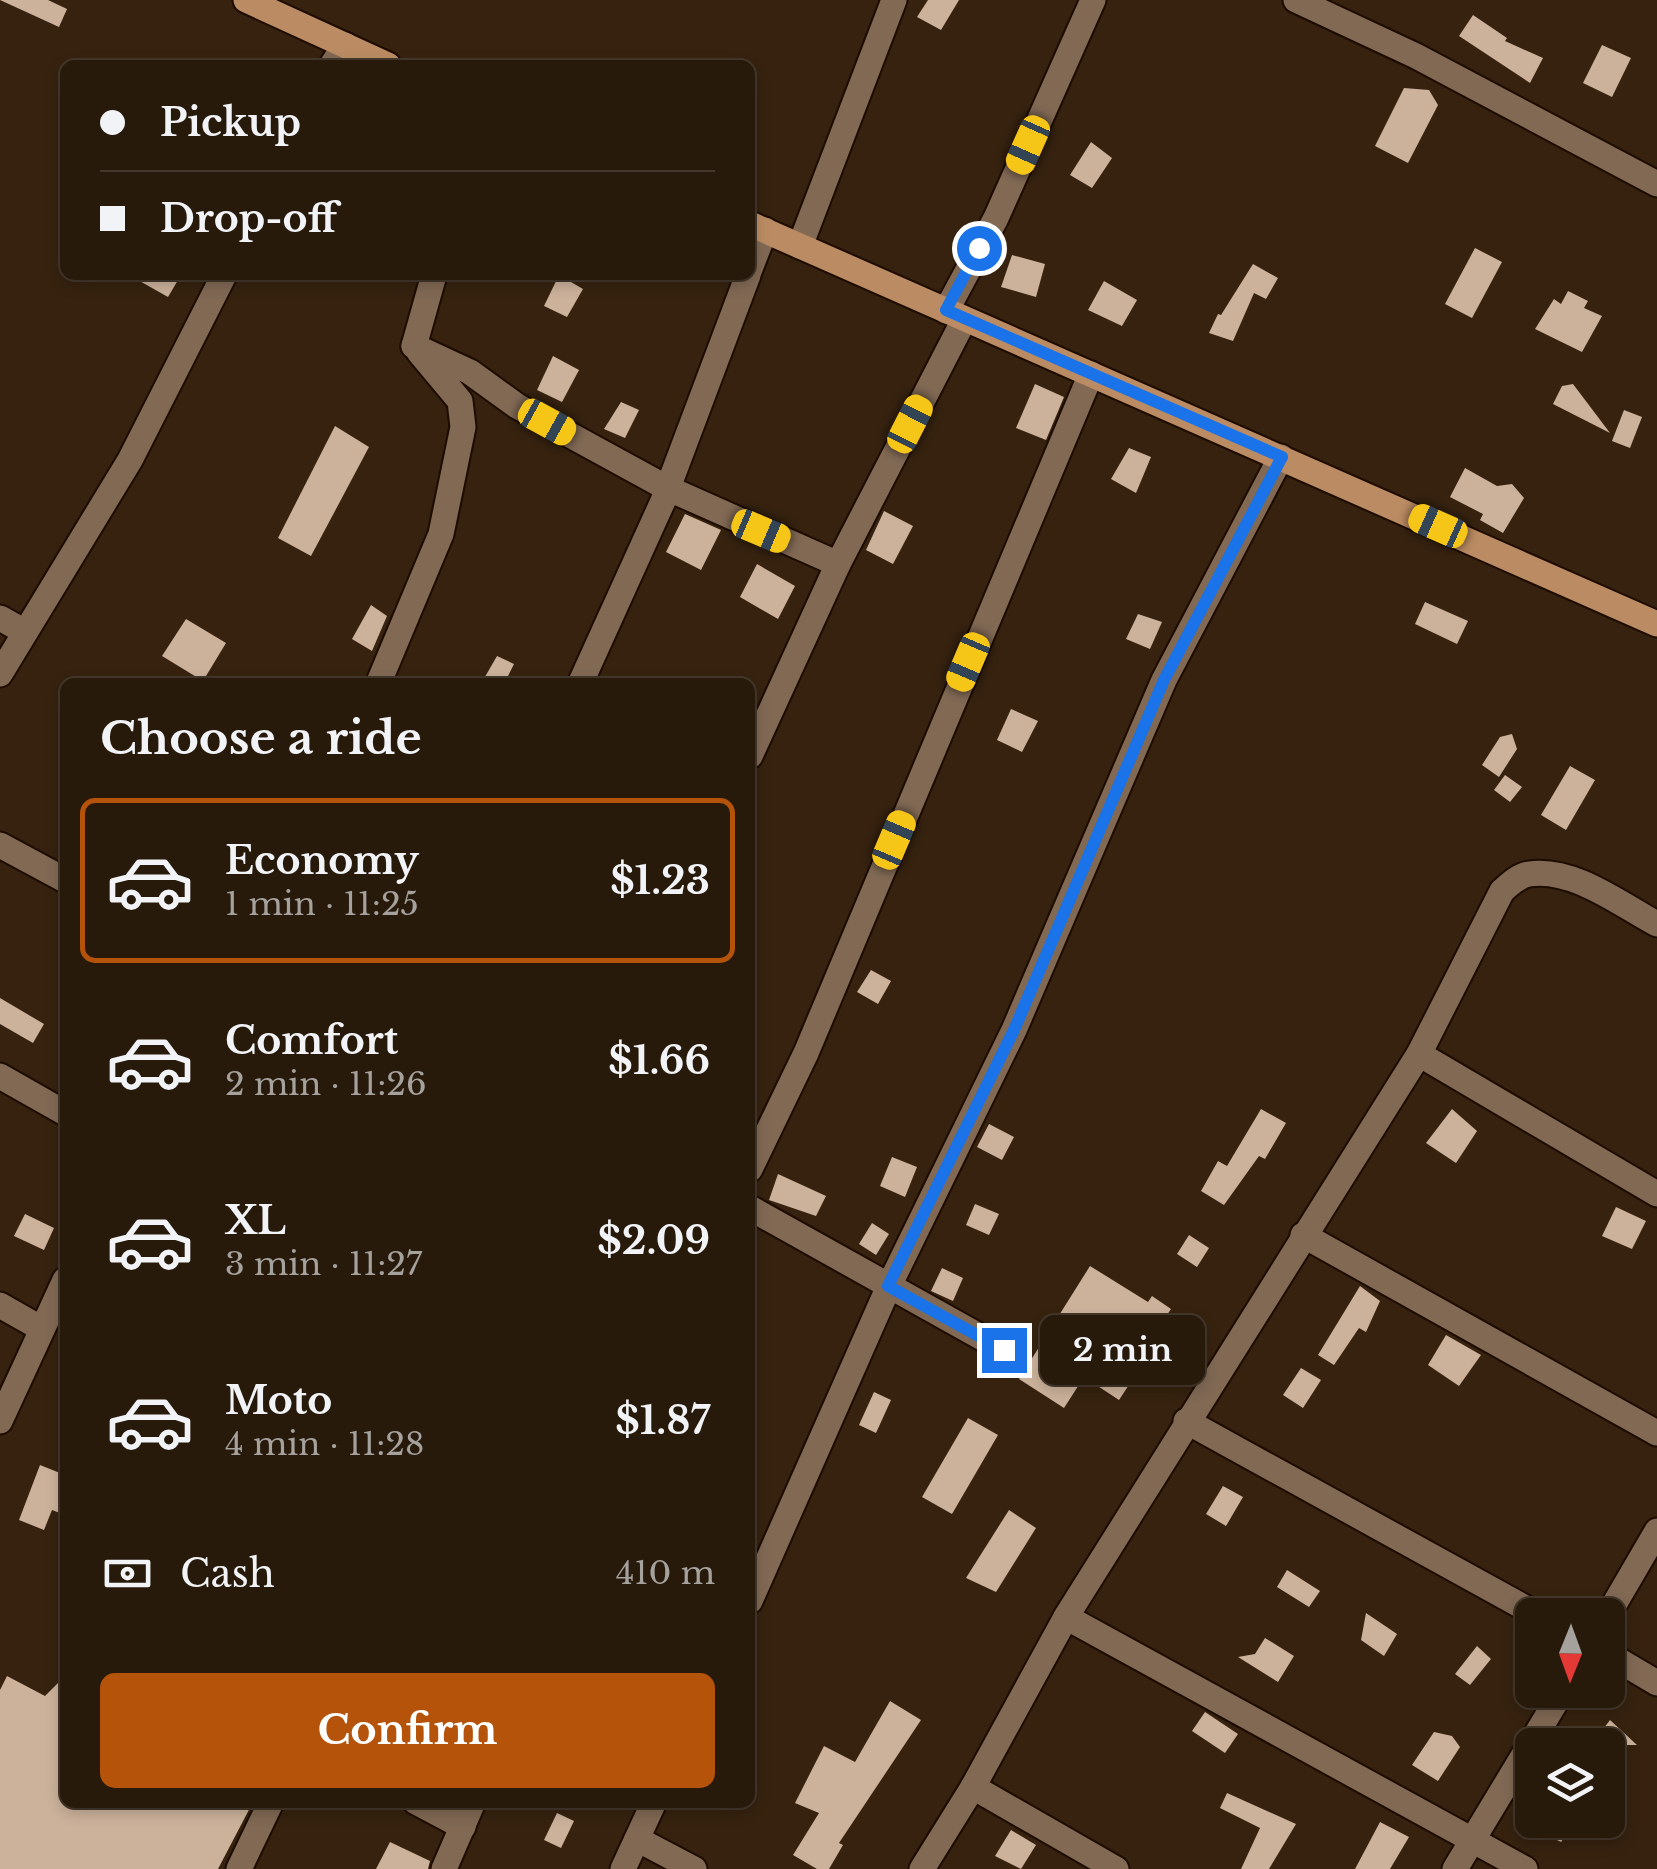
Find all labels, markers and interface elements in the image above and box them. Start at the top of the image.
text: Pickup [160,99,301,146]
car [1002,111,1054,179]
text: Drop-off [160,195,337,242]
route start [957,226,1002,271]
car [883,390,937,458]
car [513,394,581,450]
car [1404,500,1472,552]
car [728,505,794,557]
car [942,629,994,695]
text: Choose a ride [100,710,422,766]
car [868,807,920,873]
icon: car [105,836,195,926]
text: Economy [225,837,419,884]
text: $1.23 [610,857,710,904]
text: 1 min · 11:25 [225,884,419,924]
icon: car [105,1016,195,1106]
text: Comfort [225,1017,398,1064]
text: $1.66 [608,1037,710,1084]
text: 2 min · 11:26 [225,1064,427,1104]
icon: car [105,1196,195,1286]
text: XL [225,1197,286,1244]
text: $2.09 [597,1217,710,1264]
text: 3 min · 11:27 [225,1244,422,1284]
callout: 2 min [1039,1315,1204,1385]
route end [982,1328,1027,1373]
text: 2 min [1073,1330,1172,1370]
icon: car [105,1376,195,1466]
text: Moto [225,1377,332,1424]
text: $1.87 [615,1397,710,1444]
text: 4 min · 11:28 [225,1424,424,1464]
icon: cash [100,1546,155,1601]
text: Cash [180,1550,275,1597]
text: 410 m [616,1553,715,1593]
north arrow [1515,1598,1625,1708]
map controls [1515,1598,1625,1838]
button: Confirm [100,1673,715,1788]
button: layers [1515,1728,1625,1838]

